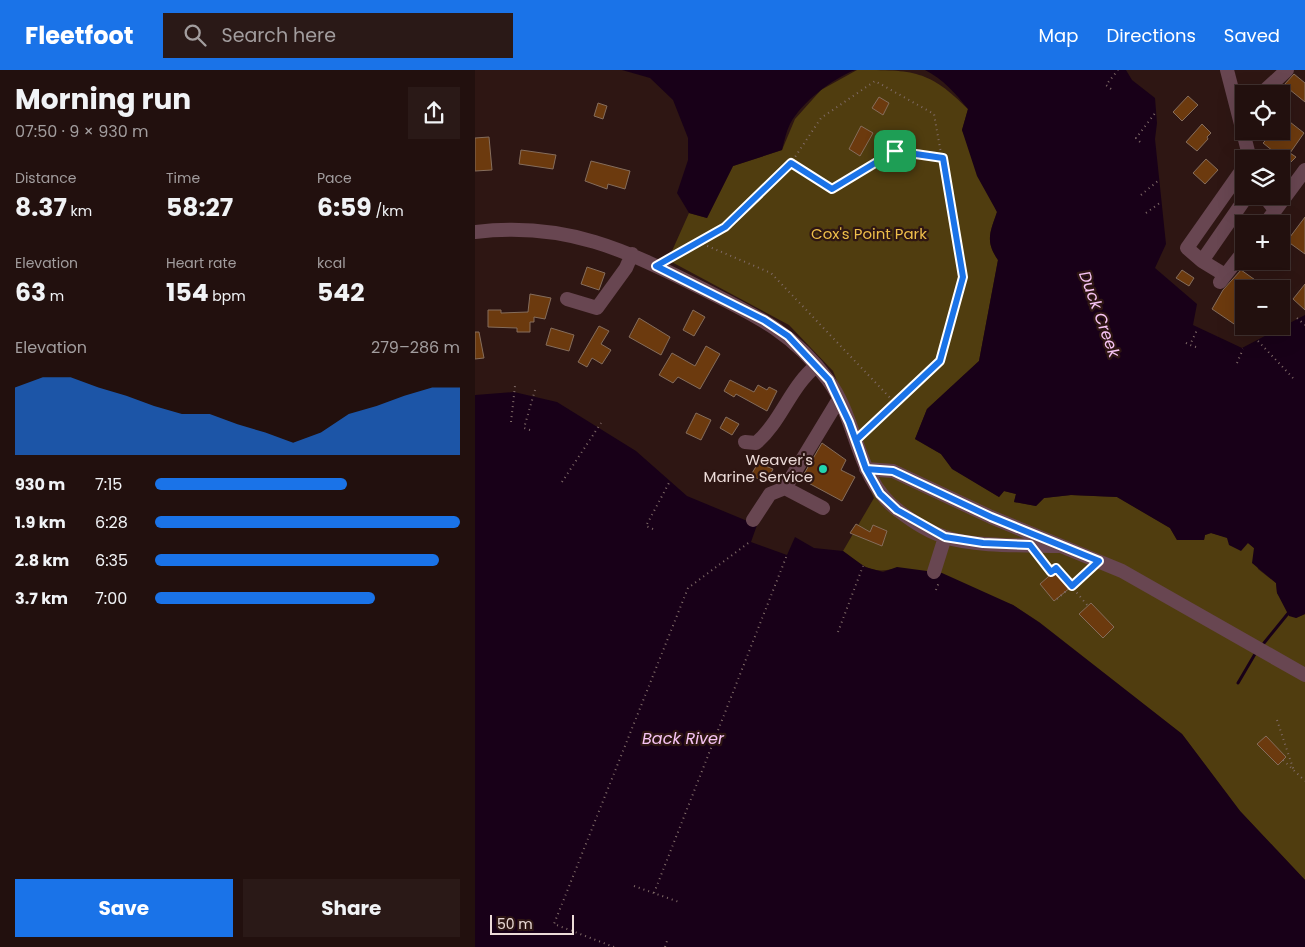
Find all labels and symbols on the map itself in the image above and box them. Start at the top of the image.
pin [874,130,916,172]
park label: Cox's Point Park [811,223,927,244]
water label: Duck Creek [1073,268,1126,361]
place label: Weaver's Marine Service [704,449,813,487]
marker: Weaver's Marine Service [817,463,829,475]
water label: Back River [642,727,725,750]
scale bar [490,912,574,935]

